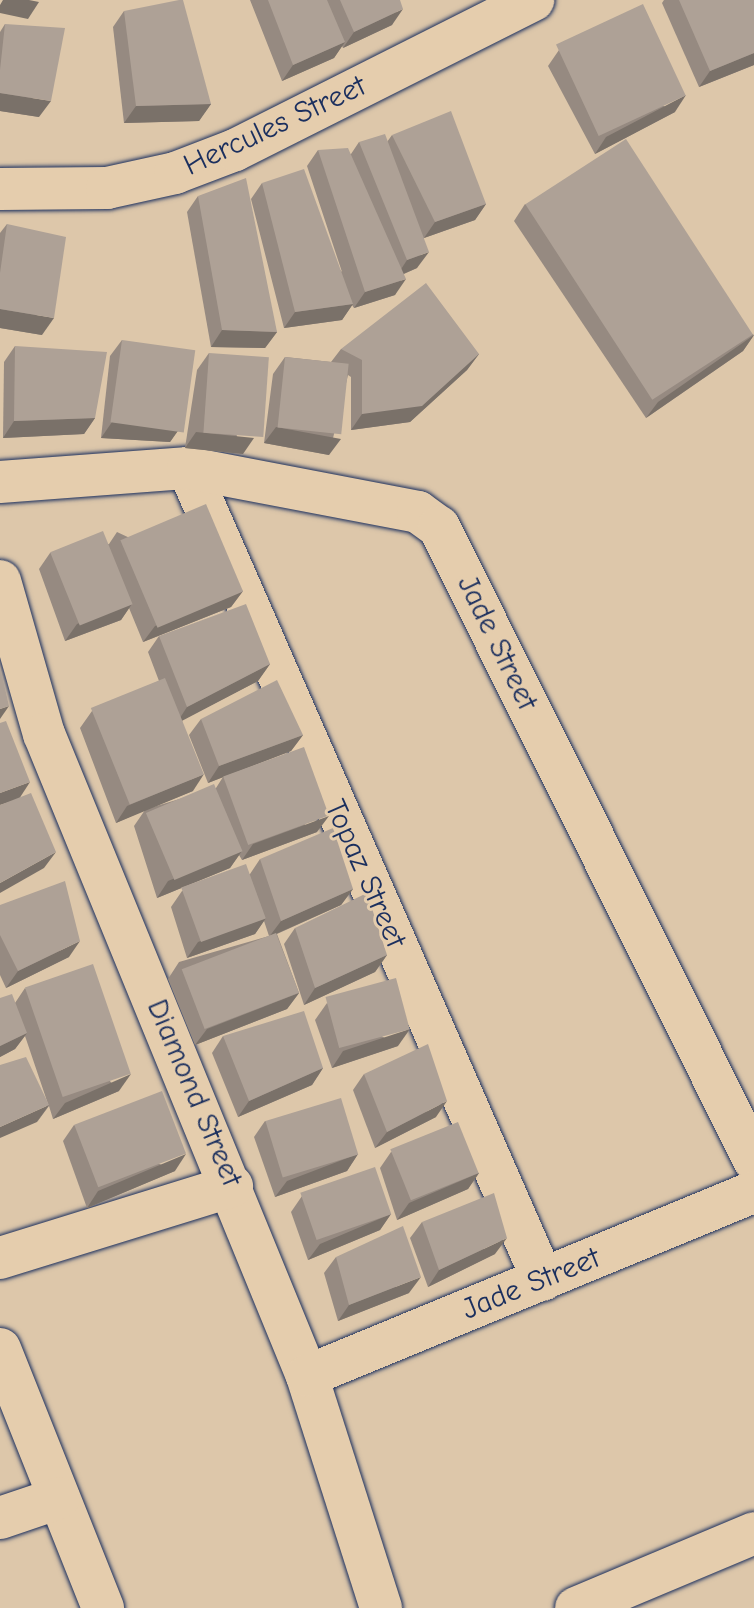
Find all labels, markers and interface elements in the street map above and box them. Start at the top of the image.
street label: Hercules Street [178,68,372,184]
street label: Jade Street [449,570,545,716]
street label: Topaz Street [316,794,414,954]
street label: Diamond Street [138,994,250,1192]
street label: Jade Street [457,1240,605,1328]

